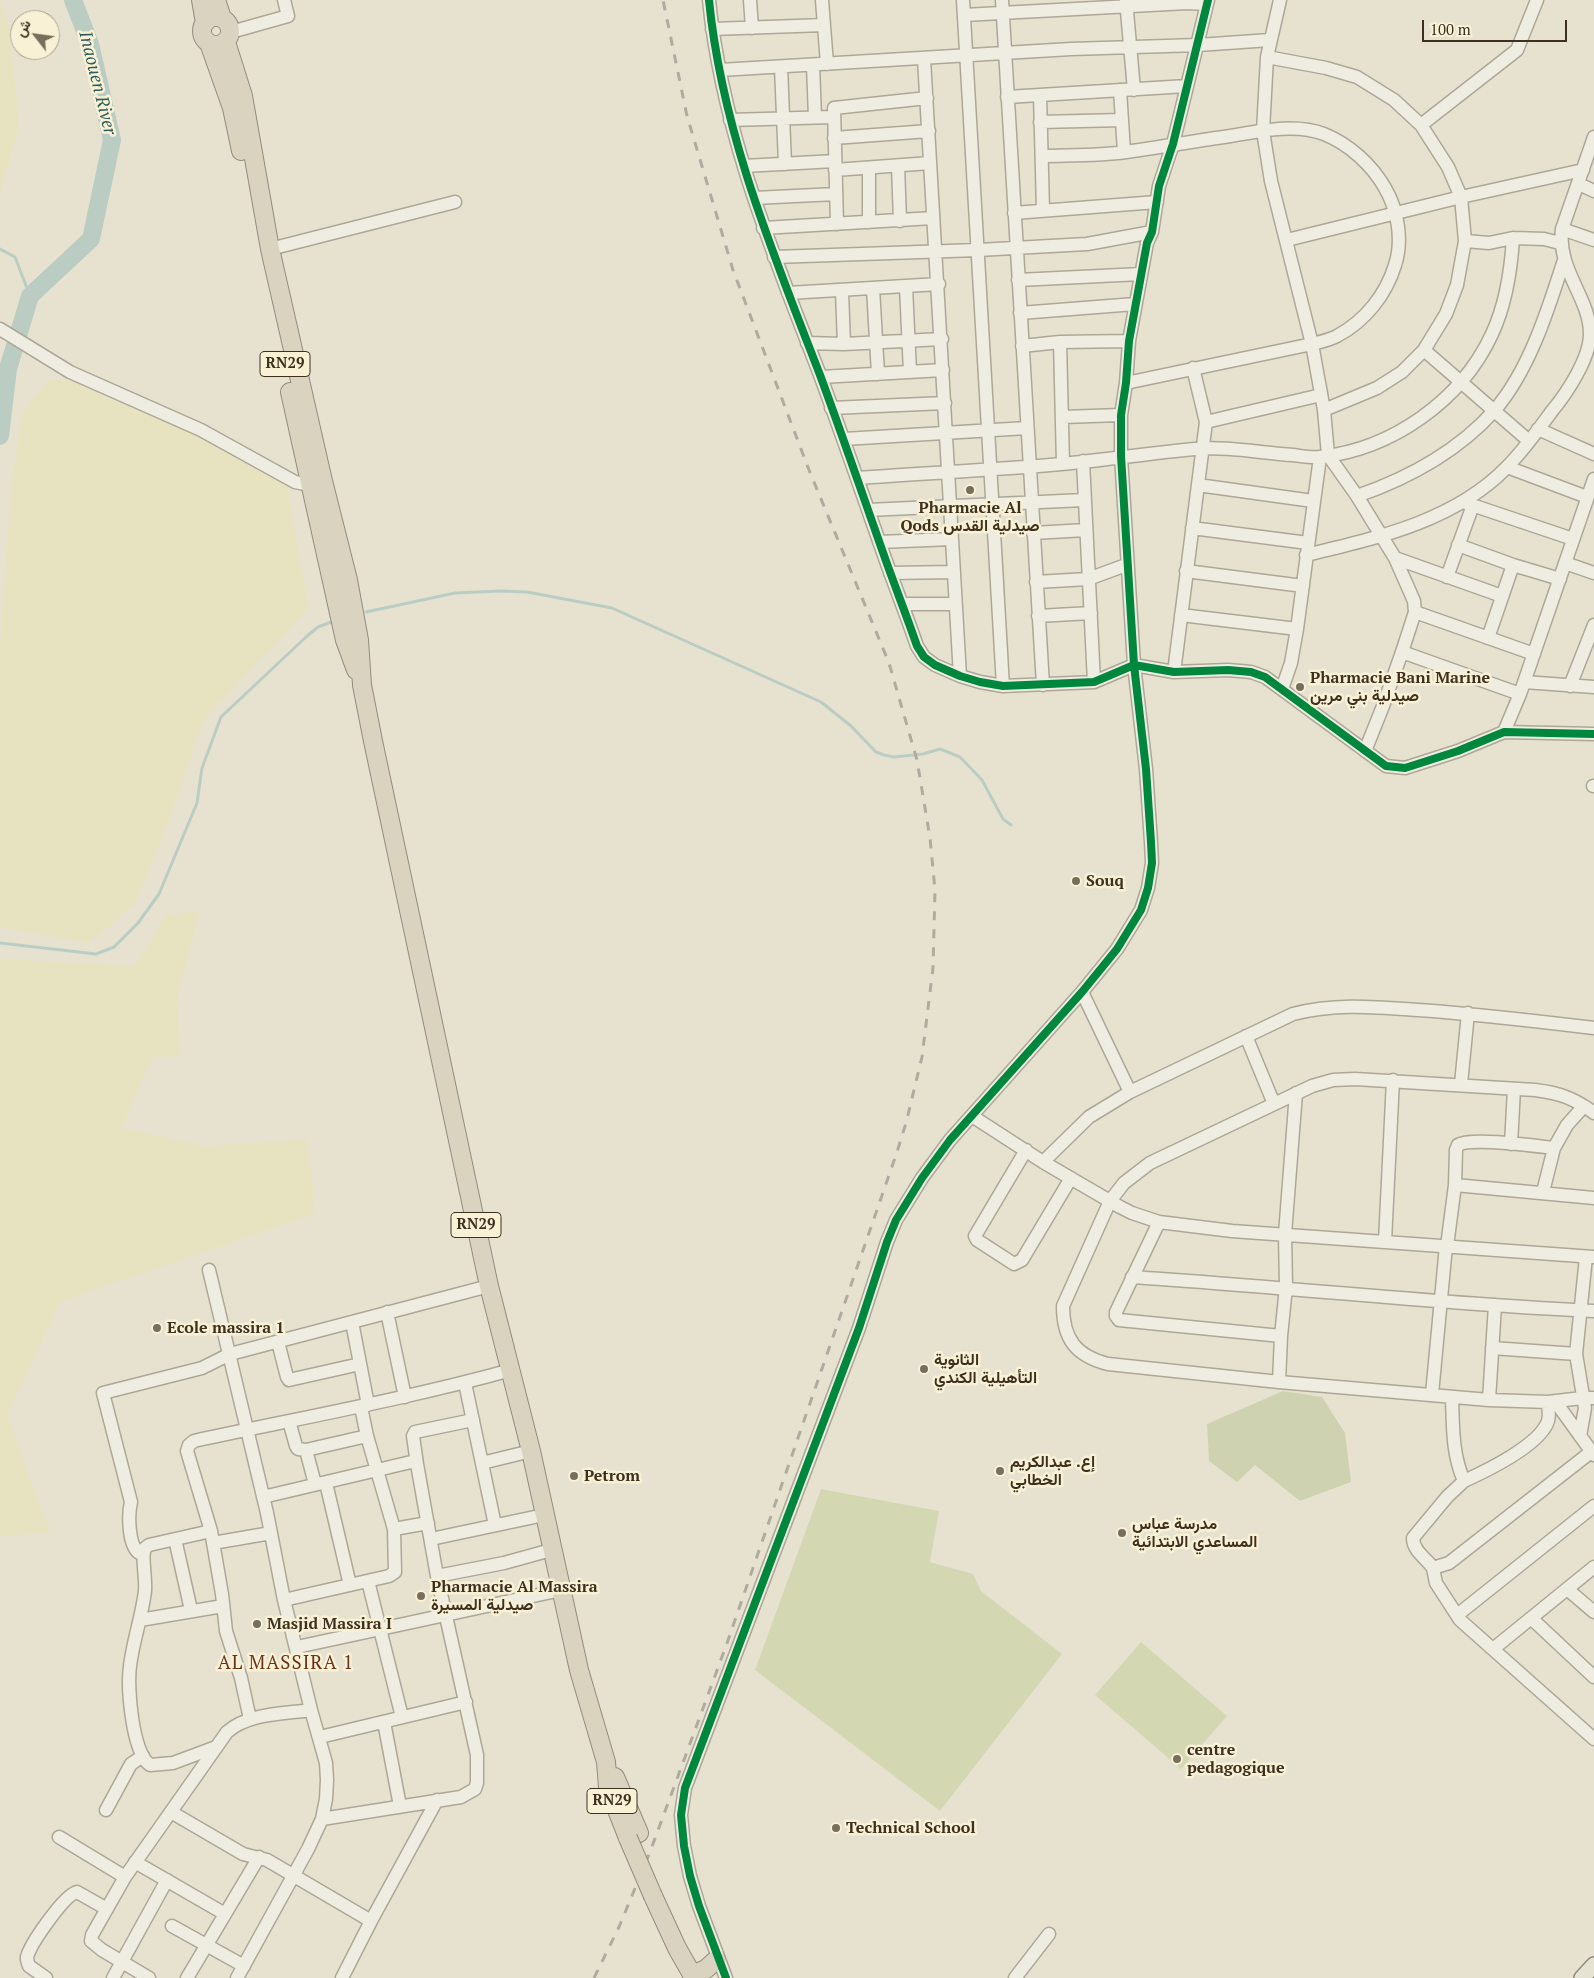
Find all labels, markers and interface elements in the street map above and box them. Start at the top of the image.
north arrow [10,10,60,60]
scale bar [1424,10,1569,42]
text: ش [10,16,35,40]
text: 100 m [1430,19,1471,39]
water label: Inaouen River [74,29,120,137]
road number: RN29 [260,352,310,376]
marker: Pharmacie Al Qods صيدلية القدس [964,484,976,496]
place label: Pharmacie Al Qods صيدلية القدس [900,498,1040,536]
place label: Pharmacie Bani Marine صيدلية بني مرين [1310,668,1490,706]
marker: Pharmacie Bani Marine صيدلية بني مرين [1294,681,1306,693]
place label: Souq [1086,871,1124,891]
marker: Souq [1070,875,1082,887]
road number: RN29 [451,1212,501,1238]
place label: Ecole massira 1 [167,1318,285,1338]
marker: Ecole massira 1 [151,1322,163,1334]
place label: الثانوية التأهيلية الكندي [934,1350,1037,1388]
marker: الثانوية التأهيلية الكندي [918,1363,930,1375]
place label: إع. عبدالكريم الخطابي [1010,1452,1095,1490]
marker: إع. عبدالكريم الخطابي [994,1465,1006,1477]
place label: Petrom [584,1466,640,1486]
marker: Petrom [568,1470,580,1482]
place label: مدرسة عباس المساعدي الابتدائية [1132,1514,1257,1552]
marker: مدرسة عباس المساعدي الابتدائية [1116,1527,1128,1539]
place label: Pharmacie Al Massira صيدلية المسيرة [431,1577,598,1615]
marker: Pharmacie Al Massira صيدلية المسيرة [415,1590,427,1602]
place label: Masjid Massira I [267,1614,392,1634]
marker: Masjid Massira I [251,1618,263,1630]
district label: AL MASSIRA 1 [216,1653,356,1675]
place label: centre pedagogique [1187,1740,1285,1778]
marker: centre pedagogique [1171,1753,1183,1765]
road number: RN29 [587,1788,637,1814]
place label: Technical School [846,1818,976,1838]
marker: Technical School [830,1822,842,1834]

